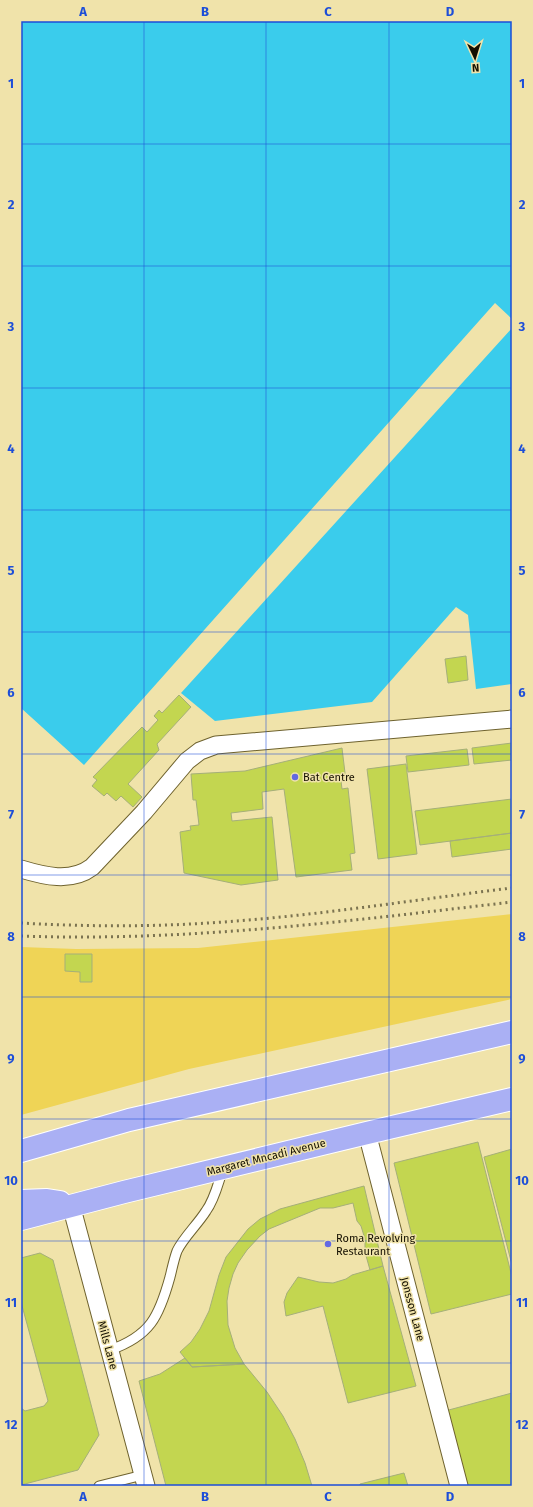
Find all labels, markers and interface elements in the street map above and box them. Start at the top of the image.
text: A [78,4,87,19]
text: B [201,4,209,19]
text: C [324,4,332,19]
text: D [446,4,455,19]
north arrow [455,38,495,78]
text: N [472,61,480,74]
text: 1 [8,76,14,91]
text: 1 [519,76,525,91]
text: 2 [8,197,15,212]
text: 2 [519,197,526,212]
text: 3 [7,319,15,334]
text: 3 [518,319,526,334]
text: 4 [7,441,15,456]
text: 4 [518,441,526,456]
text: 5 [8,563,15,578]
text: 5 [519,563,526,578]
text: 6 [7,685,15,700]
text: 6 [518,685,526,700]
place label: Bat Centre [303,771,355,784]
marker: Bat Centre [290,772,300,782]
text: 7 [8,807,14,822]
text: 7 [519,807,525,822]
text: 8 [7,929,15,944]
text: 8 [518,929,526,944]
text: 9 [7,1051,15,1066]
text: 9 [518,1051,526,1066]
street label: Margaret Mncadi Avenue [205,1136,327,1179]
text: 10 [4,1173,18,1188]
text: 10 [515,1173,529,1188]
place label: Roma Revolving Restaurant [336,1232,416,1258]
marker: Roma Revolving Restaurant [323,1239,333,1249]
street label: Jonsson Lane [398,1276,427,1343]
text: 11 [5,1295,17,1310]
text: 11 [516,1295,528,1310]
street label: Mills Lane [95,1319,120,1371]
text: 12 [5,1417,18,1432]
text: 12 [516,1417,529,1432]
text: A [78,1489,87,1504]
text: B [201,1489,209,1504]
text: C [324,1489,332,1504]
text: D [446,1489,455,1504]

